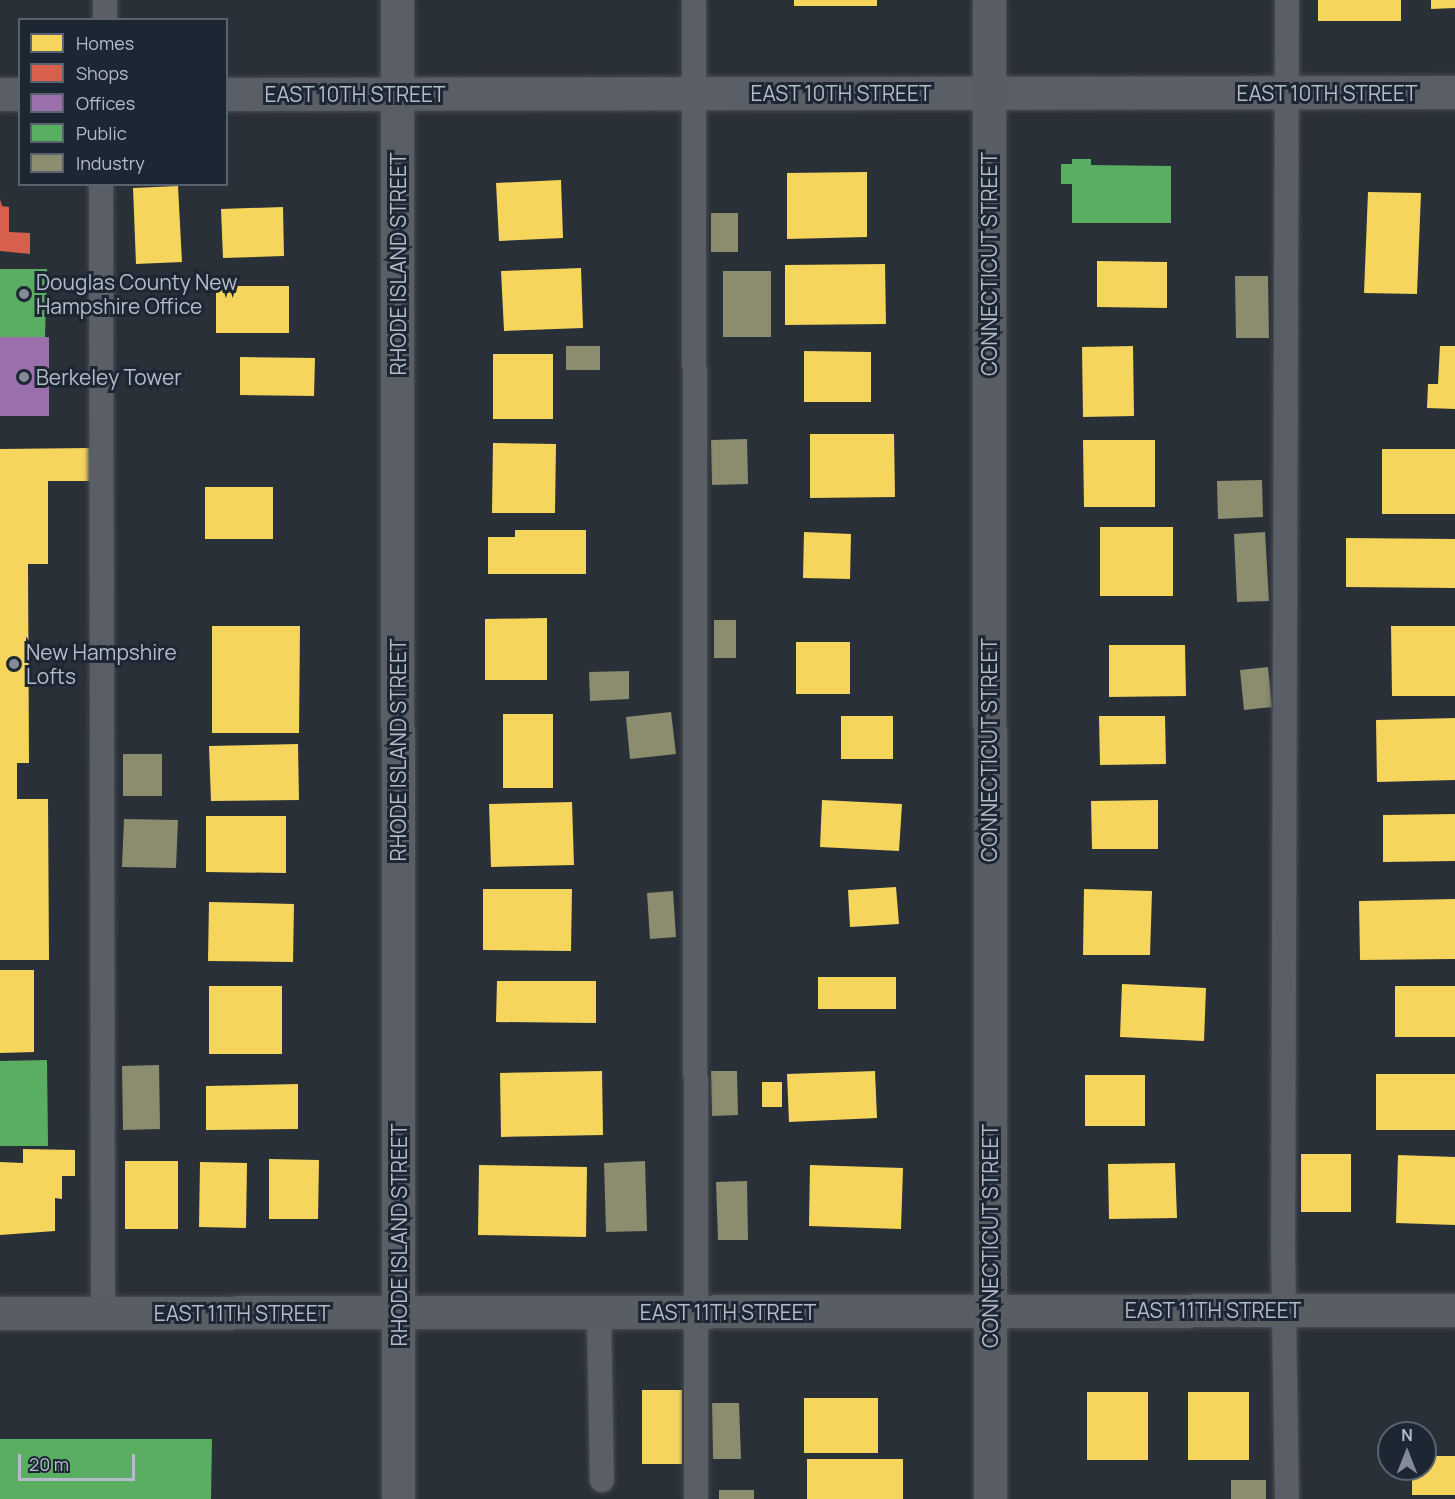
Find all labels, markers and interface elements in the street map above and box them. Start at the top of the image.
legend [18,18,228,186]
text: Homes [76,31,134,55]
text: Shops [76,61,128,85]
street label: EAST 10TH STREET [750,80,932,106]
street label: EAST 10TH STREET [1236,80,1418,106]
street label: EAST 10TH STREET [264,81,446,107]
text: Offices [76,91,135,115]
text: Public [76,121,127,145]
text: Industry [76,151,145,175]
street label: CONNECTICUT STREET [976,152,1002,376]
street label: RHODE ISLAND STREET [385,153,411,375]
place label: Douglas County New Hampshire Office [36,269,237,319]
marker: Douglas County New Hampshire Office [17,287,31,301]
place label: Berkeley Tower [36,364,182,390]
marker: Berkeley Tower [17,370,31,384]
street label: CONNECTICUT STREET [976,638,1002,862]
place label: New Hampshire Lofts [26,639,177,689]
street label: RHODE ISLAND STREET [385,639,411,861]
marker: New Hampshire Lofts [7,657,21,671]
street label: RHODE ISLAND STREET [386,1124,412,1346]
street label: CONNECTICUT STREET [977,1124,1003,1348]
street label: EAST 11TH STREET [1124,1297,1302,1323]
street label: EAST 11TH STREET [639,1299,817,1325]
street label: EAST 11TH STREET [153,1300,331,1326]
north arrow [1377,1421,1437,1481]
text: N [1401,1424,1413,1446]
scale bar [21,1442,138,1480]
text: 20 m [29,1452,69,1476]

